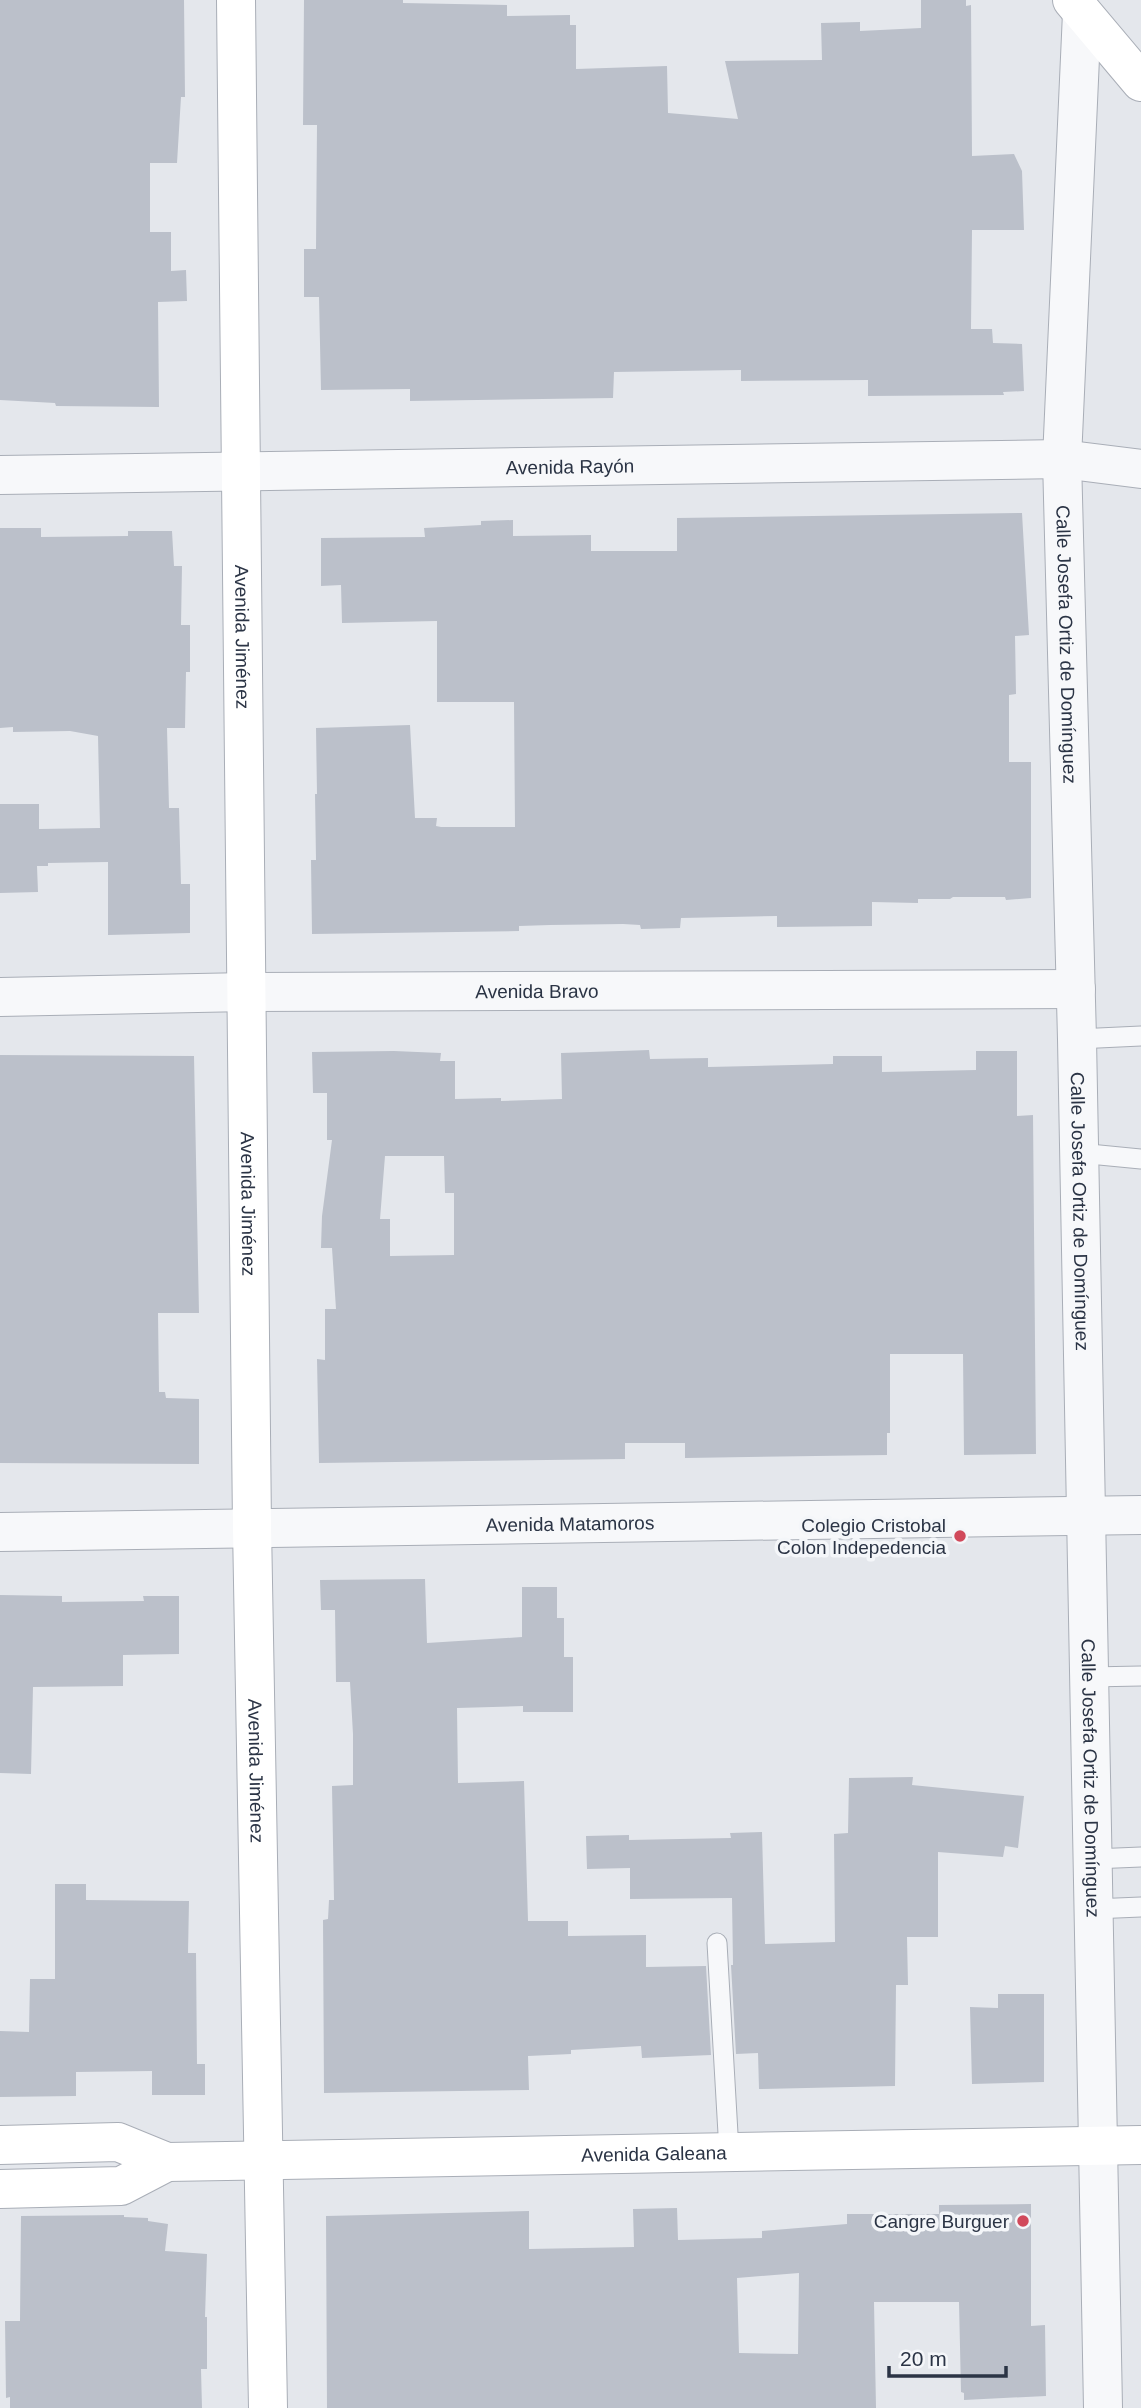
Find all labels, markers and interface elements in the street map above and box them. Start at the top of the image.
street label: Avenida Rayón [505,455,634,478]
street label: Calle Josefa Ortiz de Domínguez [1052,505,1080,784]
street label: Avenida Jiménez [231,565,253,709]
street label: Avenida Bravo [475,981,599,1002]
street label: Calle Josefa Ortiz de Domínguez [1067,1072,1093,1351]
street label: Avenida Jiménez [237,1132,259,1276]
street label: Avenida Matamoros [485,1512,654,1536]
place label: Colegio Cristobal Colon Indepedencia [777,1515,946,1558]
marker: Colegio Cristobal Colon Indepedencia [952,1528,968,1544]
street label: Calle Josefa Ortiz de Domínguez [1077,1639,1104,1918]
street label: Avenida Jiménez [244,1698,268,1843]
street label: Avenida Galeana [581,2142,727,2166]
place label: Cangre Burguer [874,2211,1010,2232]
marker: Cangre Burguer [1015,2213,1031,2229]
scale bar [889,2334,1006,2378]
text: 20 m [900,2347,947,2370]

